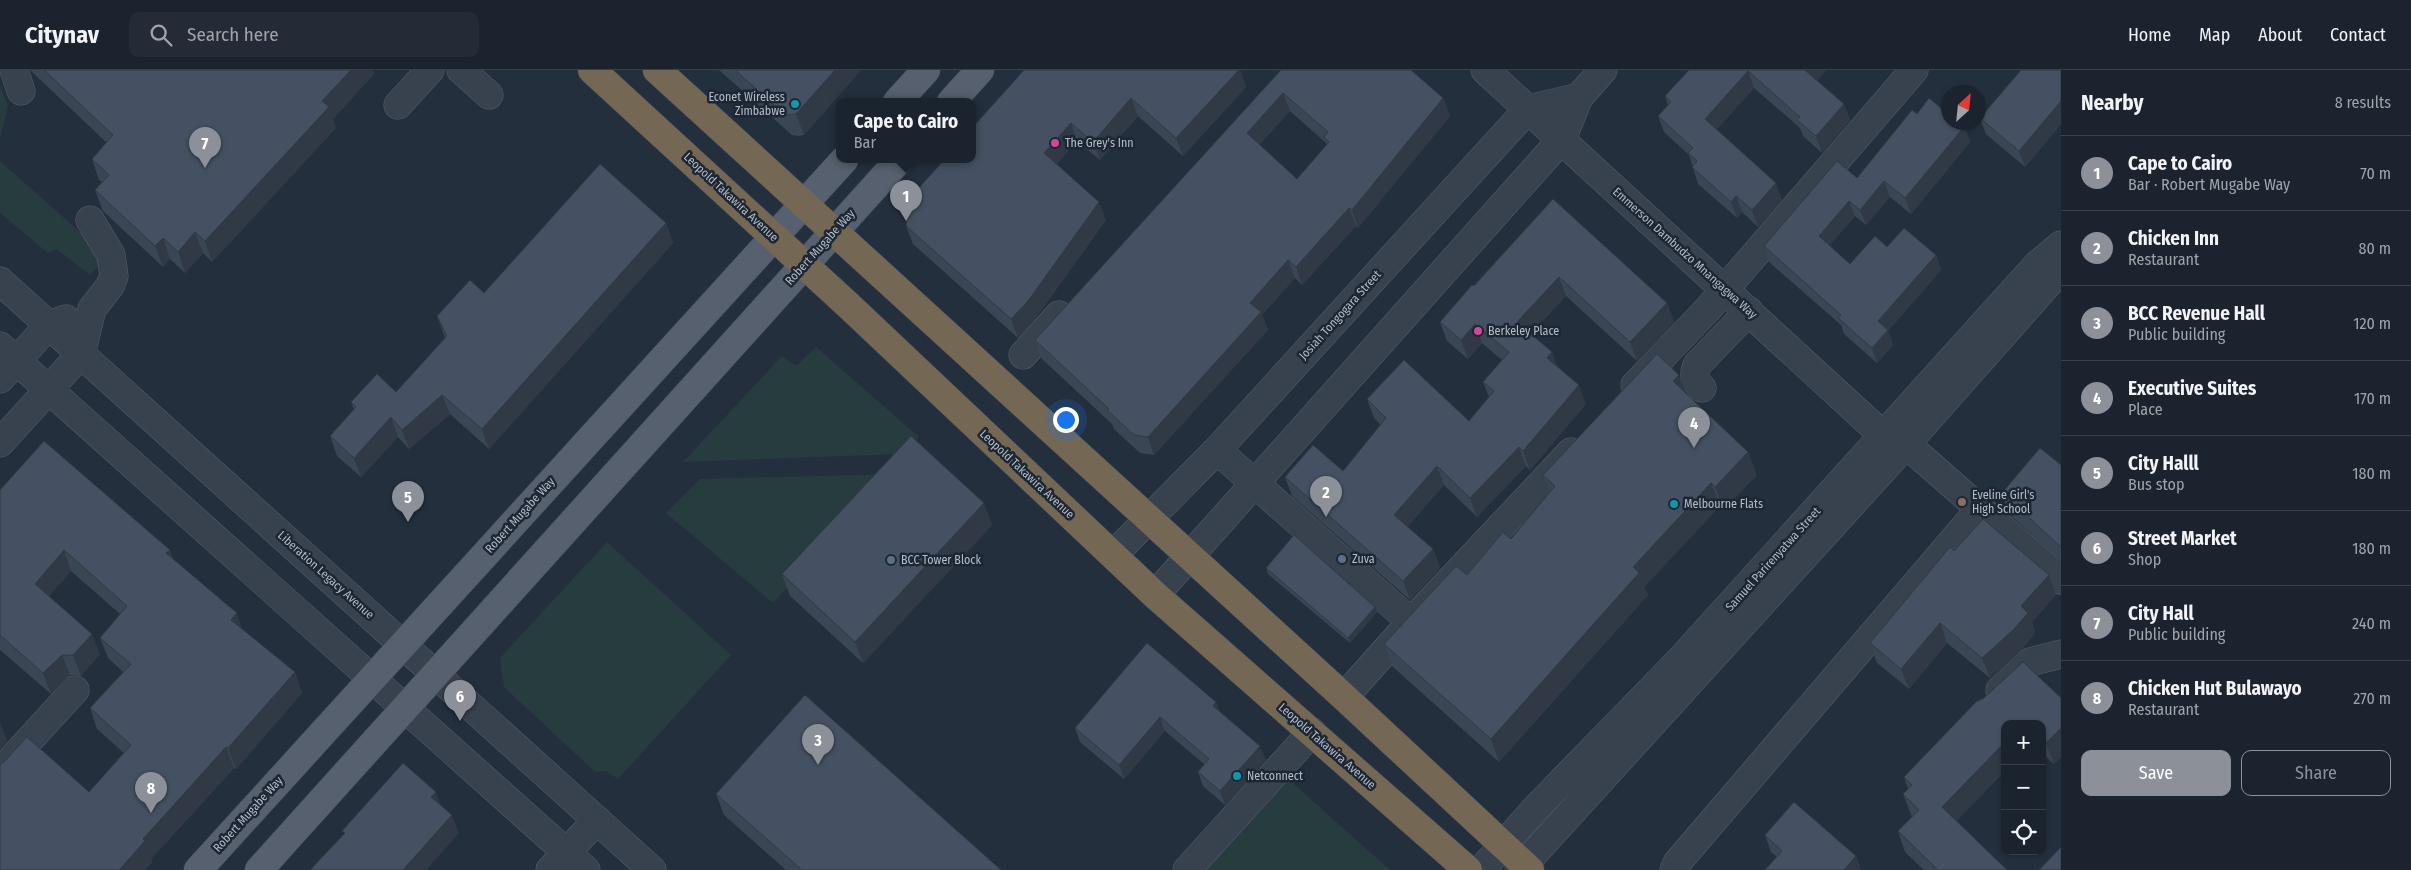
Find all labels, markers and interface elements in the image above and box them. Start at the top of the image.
search box [129,12,479,57]
text: Citynav [25,21,99,49]
icon: search [147,21,175,49]
text: Search here [187,23,279,46]
text: Home [2128,24,2171,46]
text: Map [2199,24,2230,46]
text: About [2258,24,2302,46]
text: Contact [2330,24,2386,46]
north arrow [1941,85,1986,130]
place label: Econet Wireless Zimbabwe [708,90,785,118]
text: Nearby [2081,90,2143,116]
text: 8 results [2335,93,2391,112]
marker: Econet Wireless Zimbabwe [789,98,801,110]
popup [836,98,976,163]
text: Cape to Cairo [854,110,958,133]
pin: 7 [189,127,221,168]
text: Bar [854,133,876,152]
place label: The Grey's Inn [1065,136,1134,150]
marker: The Grey's Inn [1049,137,1061,149]
street label: Leopold Takawira Avenue [681,150,781,244]
text: Cape to Cairo [2128,152,2232,175]
text: 1 [2094,164,2100,183]
text: 70 m [2360,164,2391,183]
text: Bar · Robert Mugabe Way [2128,175,2290,194]
pin: 1 [890,180,922,221]
street label: Emmerson Dambudzo Mnangagwa Way [1610,184,1760,322]
street label: Robert Mugabe Way [782,206,858,288]
text: Chicken Inn [2128,227,2219,250]
text: 2 [2093,239,2101,258]
text: 80 m [2359,239,2391,258]
text: Restaurant [2128,250,2199,269]
street label: Josiah Tongogara Street [1296,267,1384,363]
text: BCC Revenue Hall [2128,302,2265,325]
text: 3 [2093,314,2101,333]
text: 120 m [2353,314,2391,333]
place label: Berkeley Place [1488,324,1559,338]
marker: Berkeley Place [1472,325,1484,337]
text: Public building [2128,325,2225,344]
text: Executive Suites [2128,377,2256,400]
text: 4 [2093,389,2101,408]
text: 170 m [2354,389,2391,408]
text: Place [2128,400,2163,419]
your location [1053,407,1079,433]
pin: 4 [1678,407,1710,448]
street label: Leopold Takawira Avenue [977,427,1077,521]
text: City Halll [2128,452,2199,475]
text: 5 [2093,464,2101,483]
text: 180 m [2352,464,2391,483]
street label: Robert Mugabe Way [482,474,558,556]
text: Bus stop [2128,475,2184,494]
pin: 2 [1310,476,1342,517]
pin: 5 [392,481,424,522]
place label: Eveline Girl's High School [1972,488,2034,516]
marker: Eveline Girl's High School [1956,496,1968,508]
place label: Melbourne Flats [1684,497,1763,511]
marker: Melbourne Flats [1668,498,1680,510]
street label: Samuel Parirenyatwa Street [1723,504,1823,614]
text: Street Market [2128,527,2237,550]
street label: Liberation Legacy Avenue [275,528,377,622]
text: 6 [2093,539,2101,558]
text: 180 m [2352,539,2391,558]
text: Shop [2128,550,2161,569]
place label: Zuva [1352,552,1375,566]
place label: BCC Tower Block [901,553,981,567]
marker: Zuva [1336,553,1348,565]
marker: BCC Tower Block [885,554,897,566]
text: City Hall [2128,602,2194,625]
text: 7 [2094,614,2100,633]
text: 240 m [2352,614,2391,633]
text: Public building [2128,625,2225,644]
text: Chicken Hut Bulawayo [2128,677,2302,700]
pin: 6 [444,680,476,721]
text: 8 [2093,689,2101,708]
text: 270 m [2353,689,2391,708]
street label: Leopold Takawira Avenue [1276,700,1378,792]
text: Restaurant [2128,700,2199,719]
map controls [2001,720,2046,855]
button: + [2001,720,2046,765]
pin: 3 [802,724,834,765]
button: Save [2081,750,2231,796]
button: Share [2241,750,2391,796]
button: − [2001,765,2046,810]
place label: Netconnect [1247,769,1303,783]
marker: Netconnect [1231,770,1243,782]
pin: 8 [135,772,167,813]
street label: Robert Mugabe Way [210,773,286,855]
button: locate [2001,810,2046,855]

